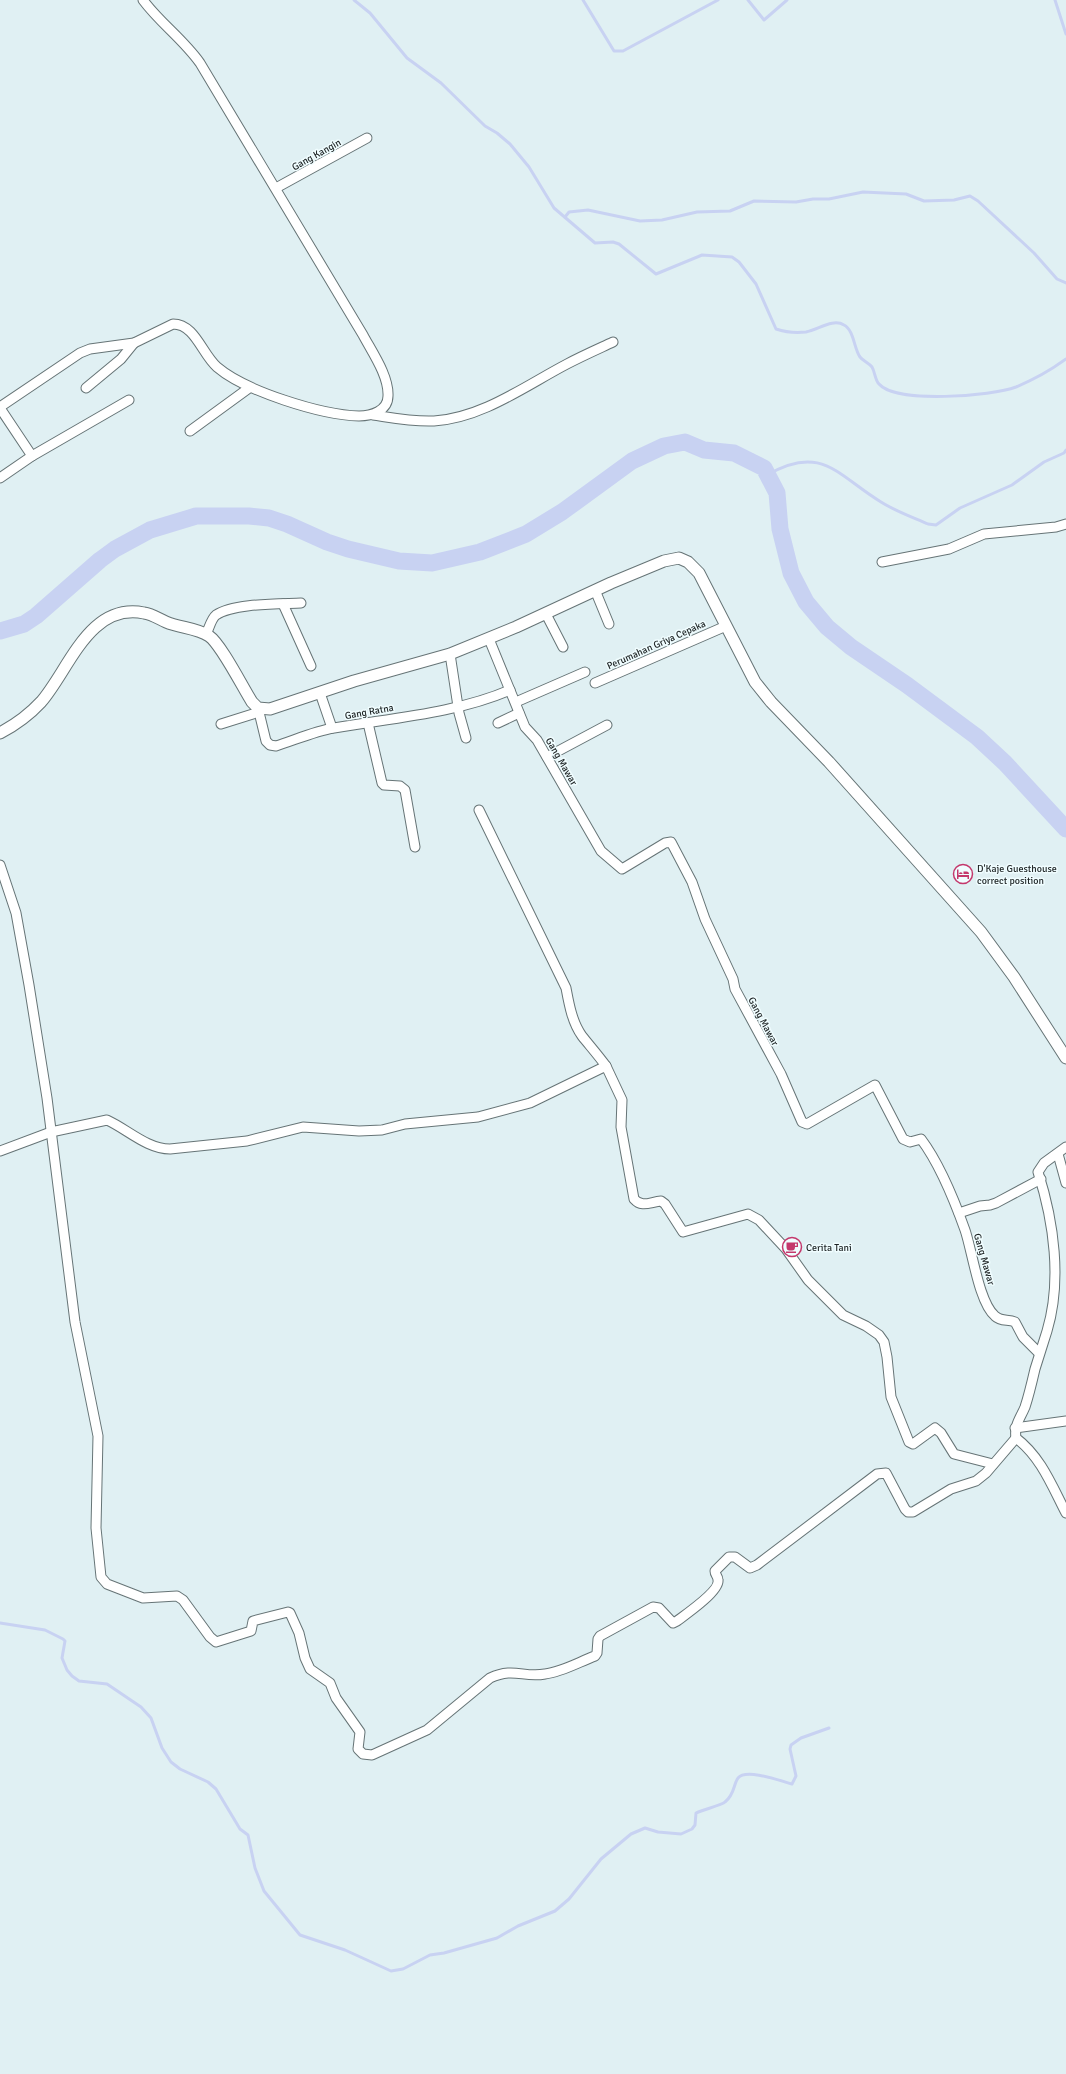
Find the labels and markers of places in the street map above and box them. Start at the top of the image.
hotel icon: D'Kaje Guesthouse correct position [952,863,974,885]
place label: D'Kaje Guesthouse correct position [977,863,1057,887]
cafe icon: Cerita Tani [781,1236,803,1258]
place label: Cerita Tani [806,1242,852,1254]

